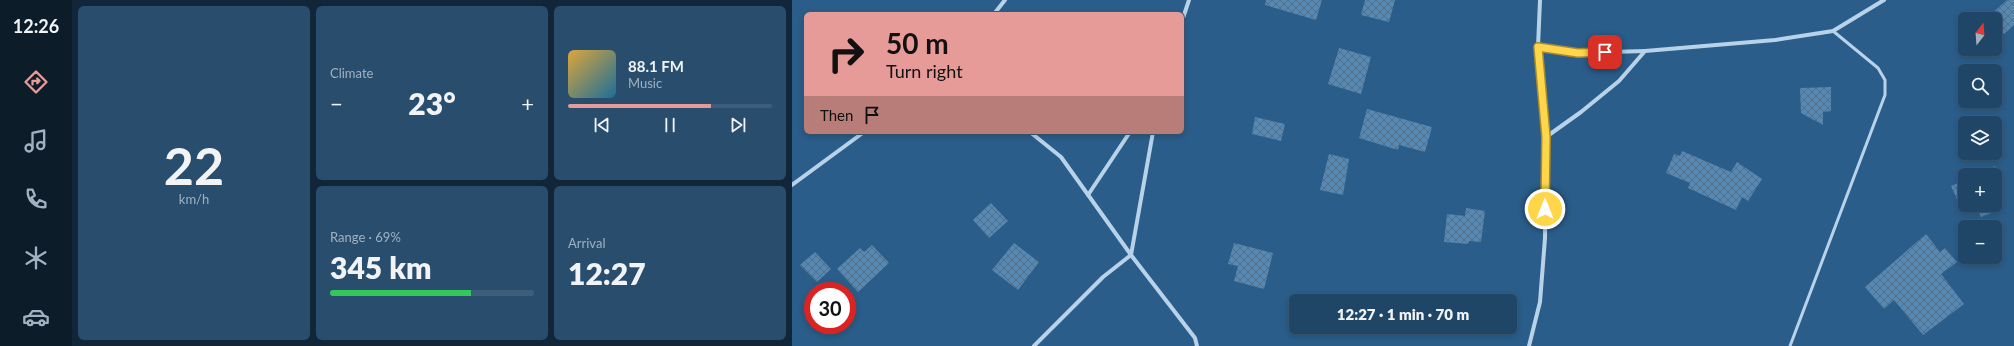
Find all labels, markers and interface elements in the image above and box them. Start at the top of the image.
north arrow [1958,12,2002,56]
map controls [1958,12,2002,264]
text: 12:26 [13,15,59,37]
text: 50 m [886,26,949,60]
icon: right [820,28,872,80]
pin [1588,35,1622,69]
icon: arrive [1594,41,1616,63]
text: 88.1 FM [628,57,684,75]
text: Turn right [886,60,963,82]
button: search [1958,64,2002,108]
text: Climate [330,65,373,81]
icon: directions [22,68,50,96]
text: Music [628,75,662,91]
text: 23° [408,85,456,121]
text: − [330,90,343,117]
text: + [521,90,534,117]
icon: arrive [861,104,883,126]
text: Then [820,106,853,124]
icon: previous [591,114,613,136]
icon: pause [659,114,681,136]
icon: next [727,114,749,136]
button: layers [1958,116,2002,160]
icon: music [22,127,50,155]
text: 22 [164,134,224,196]
button: + [1958,168,2002,212]
icon: phone [22,185,50,213]
position arrow [1524,188,1566,230]
text: km/h [179,191,209,207]
button: − [1958,220,2002,264]
text: Range · 69% [330,229,401,245]
text: Arrival [568,235,605,251]
icon: climate [22,244,50,272]
text: 345 km [330,249,431,285]
text: 12:27 [568,255,646,291]
speed limit sign: 30 [804,282,856,334]
icon: car [22,303,50,331]
text: 12:27 · 1 min · 70 m [1337,305,1469,323]

